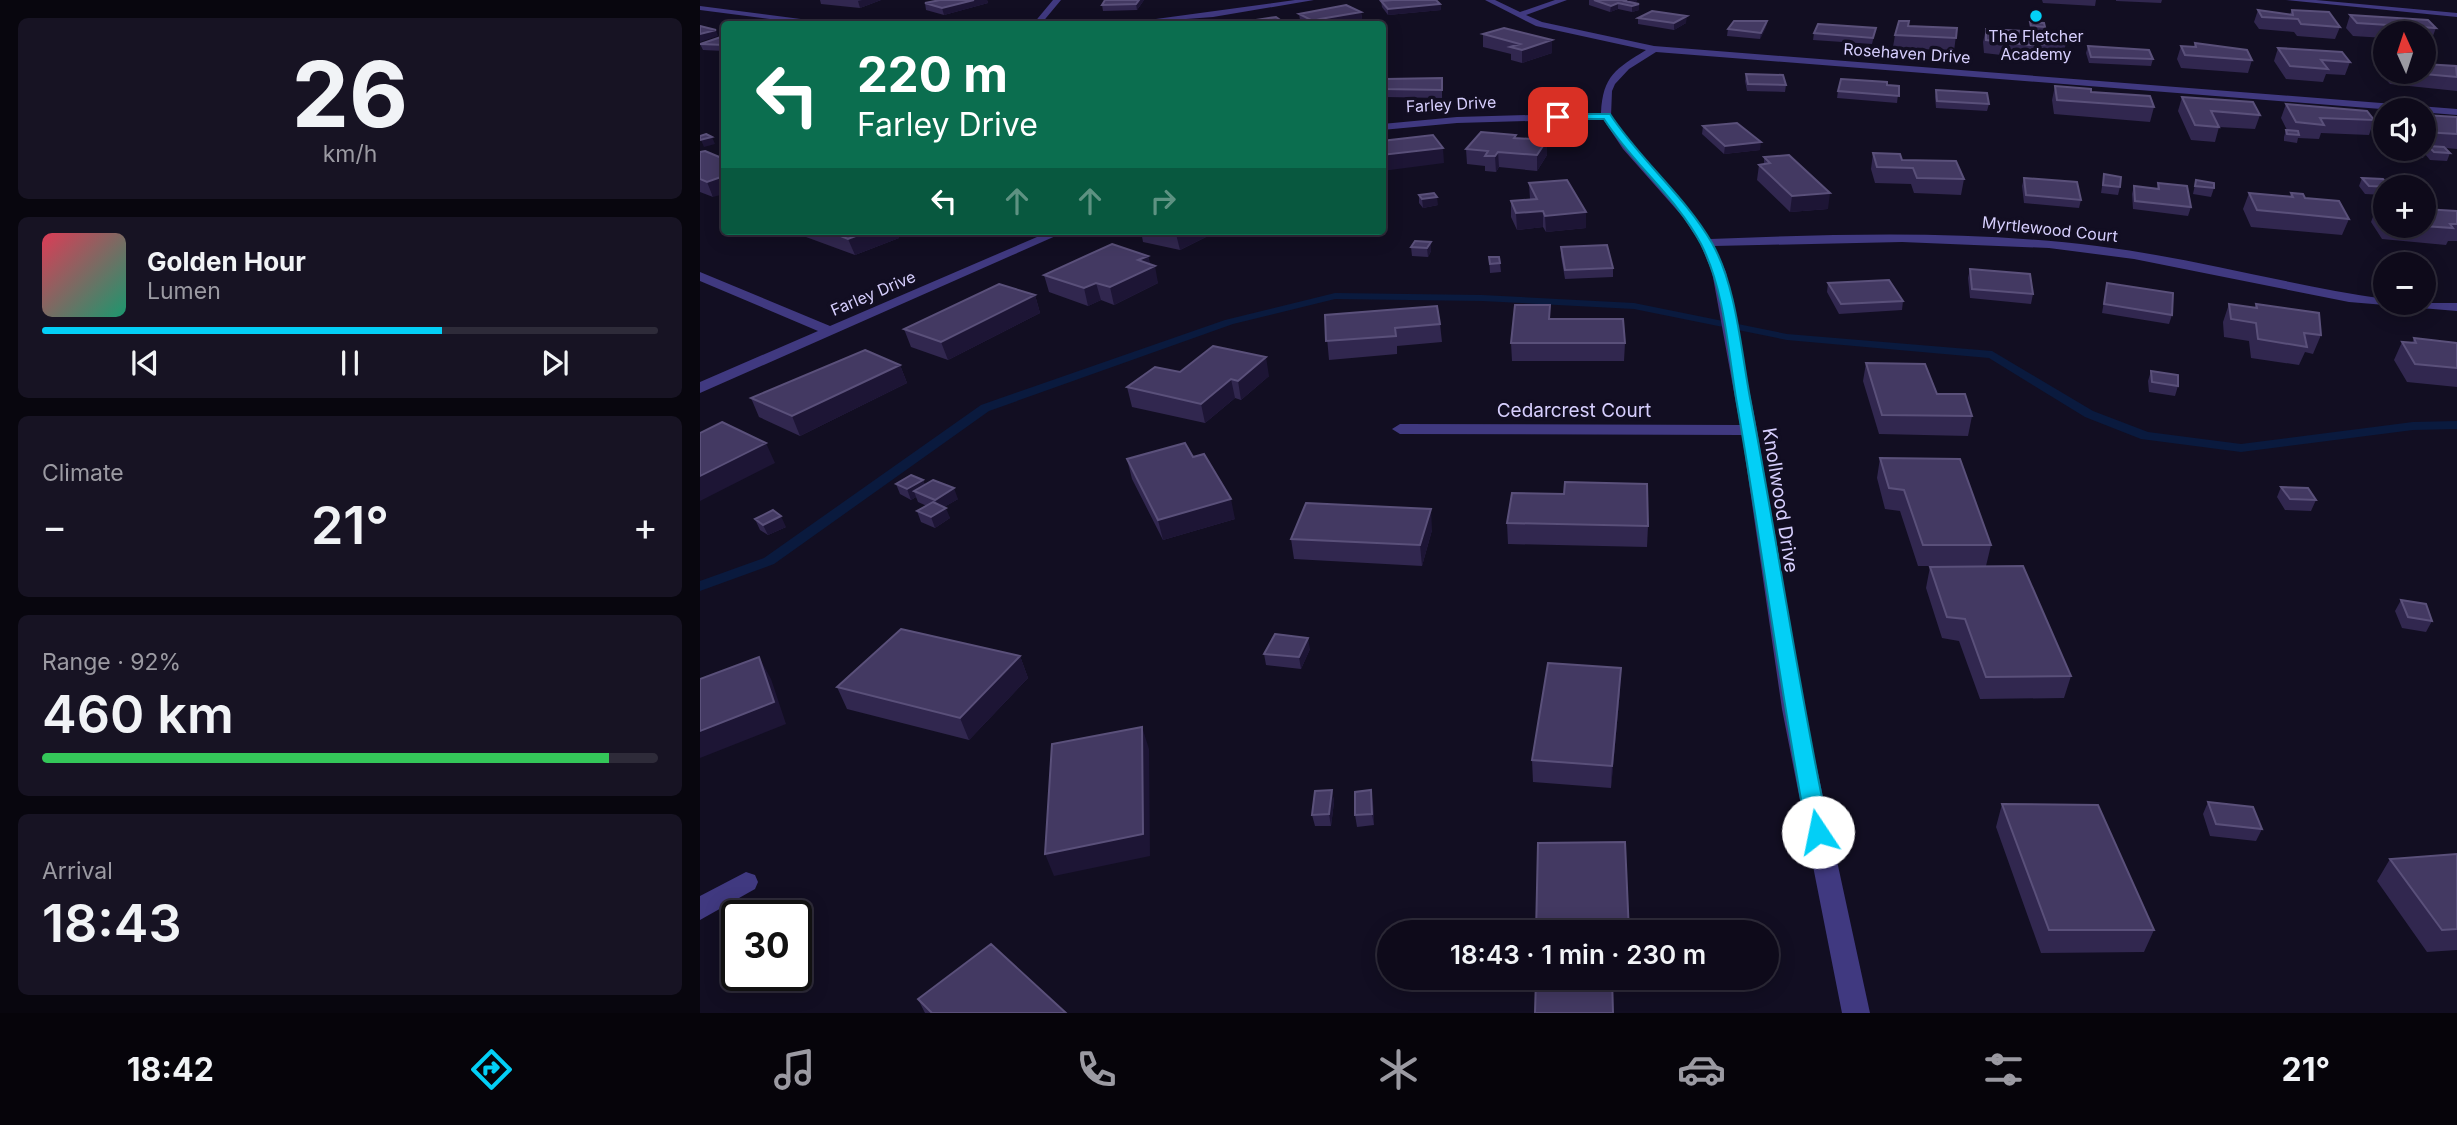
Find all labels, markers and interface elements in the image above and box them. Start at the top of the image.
marker: The Fletcher Academy [2028,8,2044,24]
north arrow [2373,21,2436,84]
map controls [2373,21,2436,315]
place label: The Fletcher Academy [1988,26,2084,64]
text: 26 [292,39,408,149]
street label: Rosehaven Drive [1843,39,1971,67]
text: 220 m [857,45,1008,104]
icon: left [742,49,833,140]
pin [1528,87,1588,147]
street label: Farley Drive [1405,92,1497,116]
icon: arrive [1539,98,1577,136]
button: sound [2373,98,2436,161]
text: Farley Drive [857,105,1038,144]
text: km/h [323,140,377,168]
button: + [2373,175,2436,238]
icon: left [925,182,963,220]
icon: ahead [998,182,1036,220]
icon: ahead [1071,182,1109,220]
icon: right [1144,182,1182,220]
street label: Myrtlewood Court [1981,212,2119,246]
text: Golden Hour [147,246,306,277]
button: − [2373,252,2436,315]
street label: Farley Drive [827,266,919,320]
text: Lumen [147,277,221,305]
icon: previous [126,344,164,382]
icon: pause [331,344,369,382]
icon: next [536,344,574,382]
street label: Cedarcrest Court [1497,399,1651,422]
street label: Knollwood Drive [1758,426,1803,574]
text: Climate [42,459,124,487]
text: 21° [311,494,389,557]
text: − [42,503,67,549]
text: + [633,503,658,549]
text: Range · 92% [42,648,181,676]
text: 460 km [42,683,234,746]
position arrow [1781,795,1855,869]
text: Arrival [42,857,113,885]
text: 18:43 [42,892,182,955]
speed limit sign: 30 [721,900,812,991]
text: 18:43 · 1 min · 230 m [1450,939,1706,970]
icon: directions [467,1045,516,1094]
icon: music [770,1045,819,1094]
icon: phone [1072,1045,1121,1094]
icon: climate [1374,1045,1423,1094]
icon: car [1677,1045,1726,1094]
icon: filters [1979,1045,2028,1094]
text: 18:42 [127,1050,214,1089]
text: 21° [2282,1050,2330,1089]

